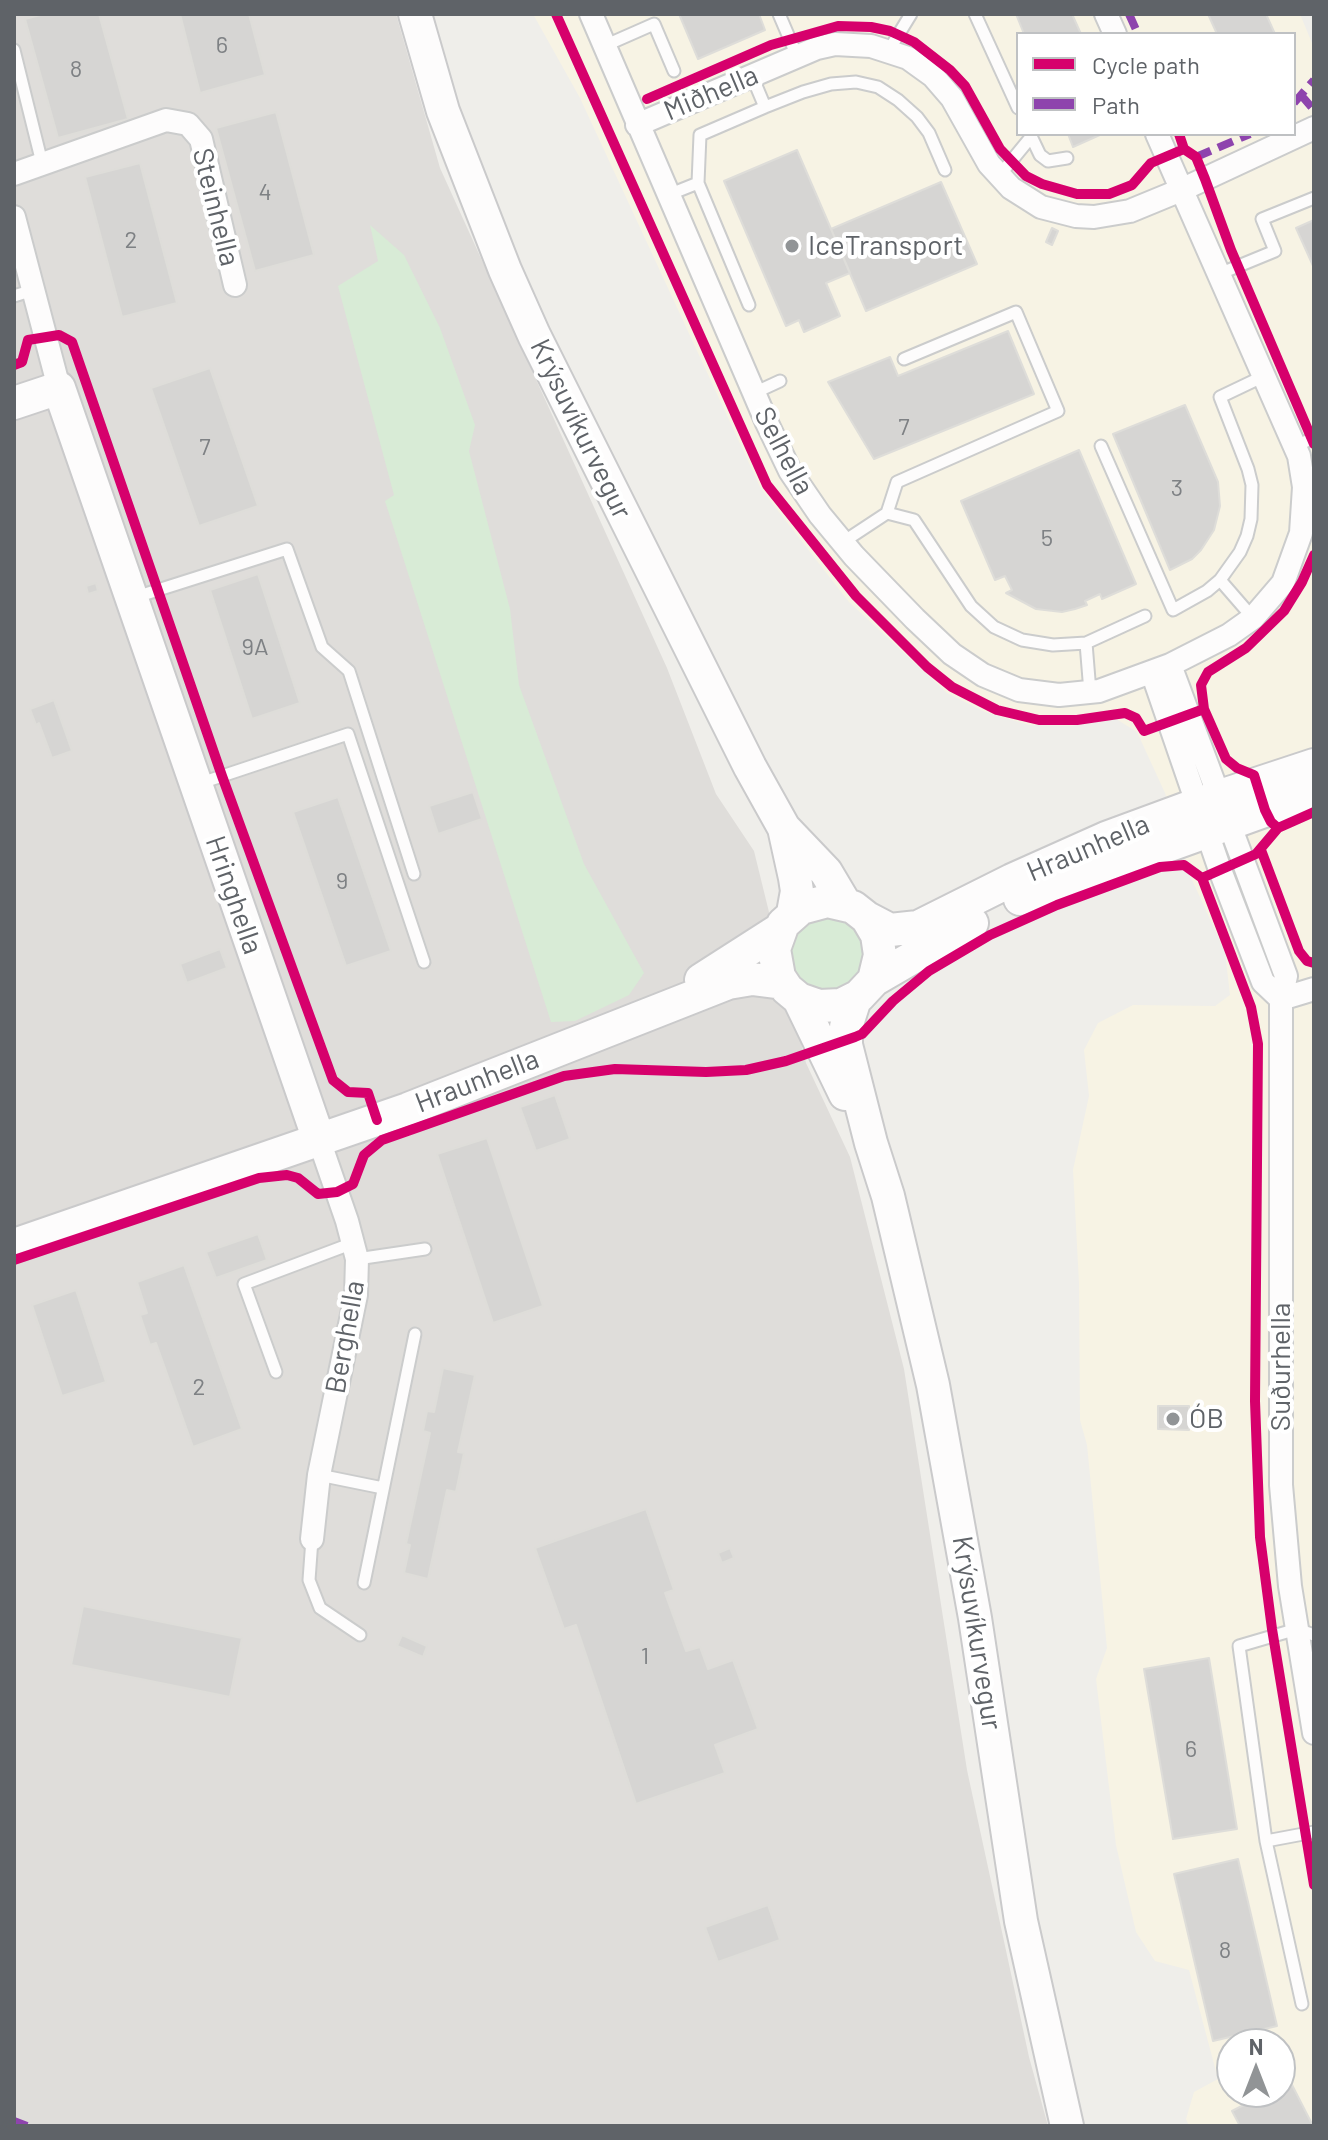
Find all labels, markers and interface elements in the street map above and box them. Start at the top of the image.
house number: 6 [216,31,228,59]
legend [1016,32,1296,136]
text: Cycle path [1092,50,1200,79]
house number: 8 [70,55,82,83]
street label: Miðhella [659,58,763,128]
text: Path [1092,90,1140,119]
street label: Steinhella [185,145,247,269]
house number: 4 [258,178,272,206]
house number: 2 [125,226,137,254]
place label: IceTransport [808,229,963,263]
marker: IceTransport [783,237,801,255]
street label: Krýsuvíkurvegur [523,334,639,524]
street label: Selhella [747,401,821,501]
house number: 7 [898,413,910,441]
house number: 7 [199,433,211,461]
house number: 3 [1171,474,1183,502]
house number: 5 [1041,524,1053,552]
house number: 9A [241,633,269,661]
street label: Hraunhella [1022,807,1154,889]
street label: Hringhella [198,832,270,958]
house number: 9 [336,867,348,895]
street label: Hraunhella [410,1042,544,1120]
street label: Berghella [319,1278,371,1396]
street label: Suðurhella [1264,1303,1298,1431]
house number: 2 [193,1373,205,1401]
place label: ÓB [1189,1402,1224,1436]
marker: ÓB [1164,1410,1182,1428]
street label: Krýsuvíkurvegur [945,1534,1009,1732]
house number: 1 [641,1642,649,1670]
house number: 6 [1185,1735,1197,1763]
house number: 8 [1219,1936,1231,1964]
north arrow [1216,2028,1296,2108]
text: N [1249,2033,1263,2059]

